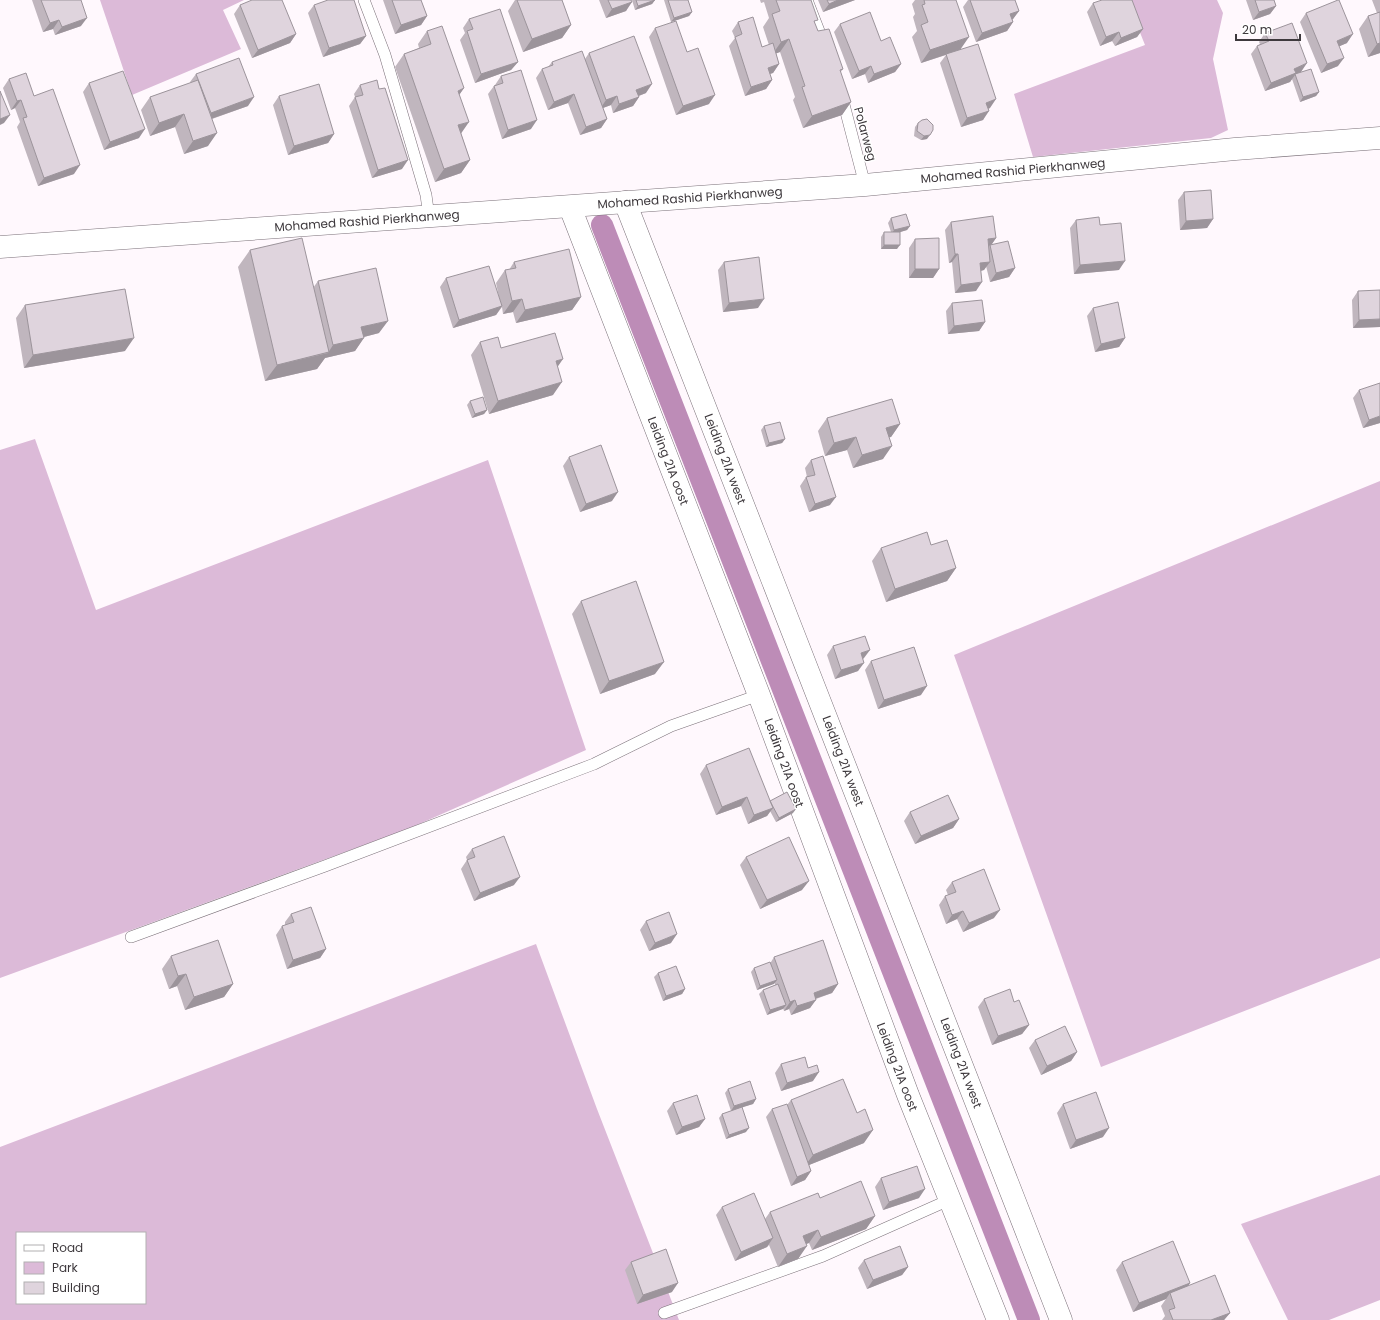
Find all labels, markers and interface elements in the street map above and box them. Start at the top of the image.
scale bar [1236,16,1300,42]
text: 20 m [1242,21,1272,38]
street label: Polarweg [850,105,881,163]
street label: Mohamed Rashid Pierkhanweg [920,154,1106,187]
street label: Mohamed Rashid Pierkhanweg [597,183,783,212]
street label: Mohamed Rashid Pierkhanweg [274,206,460,235]
street label: Leiding 21A west [700,411,751,506]
street label: Leiding 21A oost [644,414,693,508]
street label: Leiding 21A west [818,713,869,808]
street label: Leiding 21A oost [760,716,808,810]
street label: Leiding 21A west [936,1015,987,1110]
street label: Leiding 21A oost [873,1020,922,1114]
legend [16,1232,146,1304]
text: Road [52,1239,83,1256]
text: Park [52,1259,79,1276]
text: Building [52,1279,100,1296]

